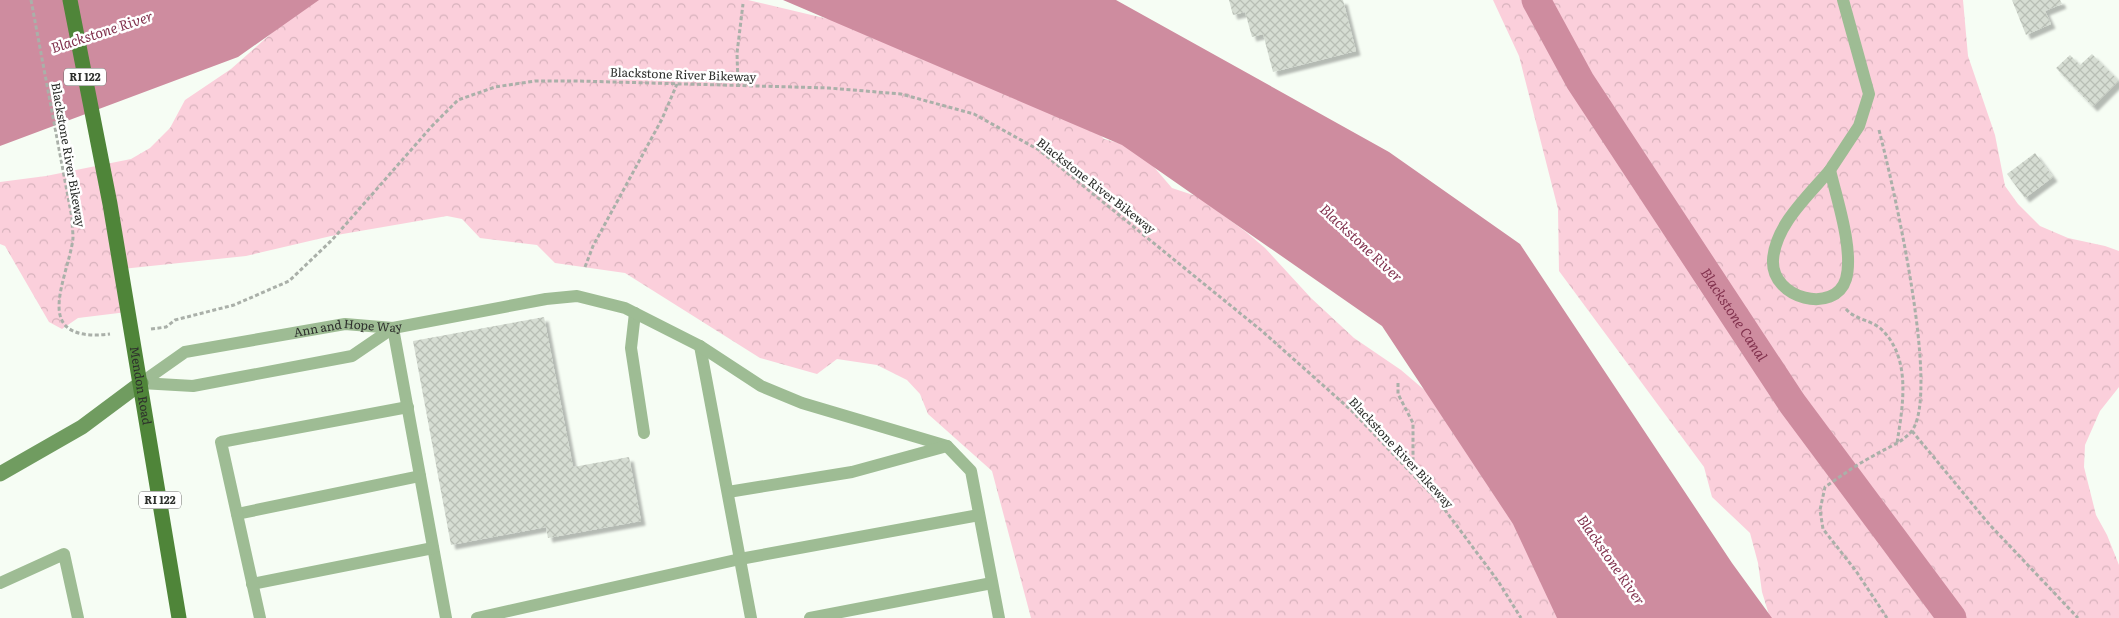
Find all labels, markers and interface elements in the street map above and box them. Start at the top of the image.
water label: Blackstone River [48,5,156,57]
street label: Blackstone River Bikeway [610,62,757,86]
road number: RI 122 [64,68,106,86]
street label: Blackstone River Bikeway [47,81,91,229]
street label: Blackstone River Bikeway [1033,133,1160,237]
water label: Blackstone River [1316,199,1408,286]
water label: Blackstone Canal [1697,264,1773,365]
street label: Ann and Hope Way [292,314,404,341]
street label: Mendon Road [126,345,157,427]
street label: Blackstone River Bikeway [1345,393,1458,512]
road number: RI 122 [139,492,181,508]
water label: Blackstone River [1573,510,1651,609]

